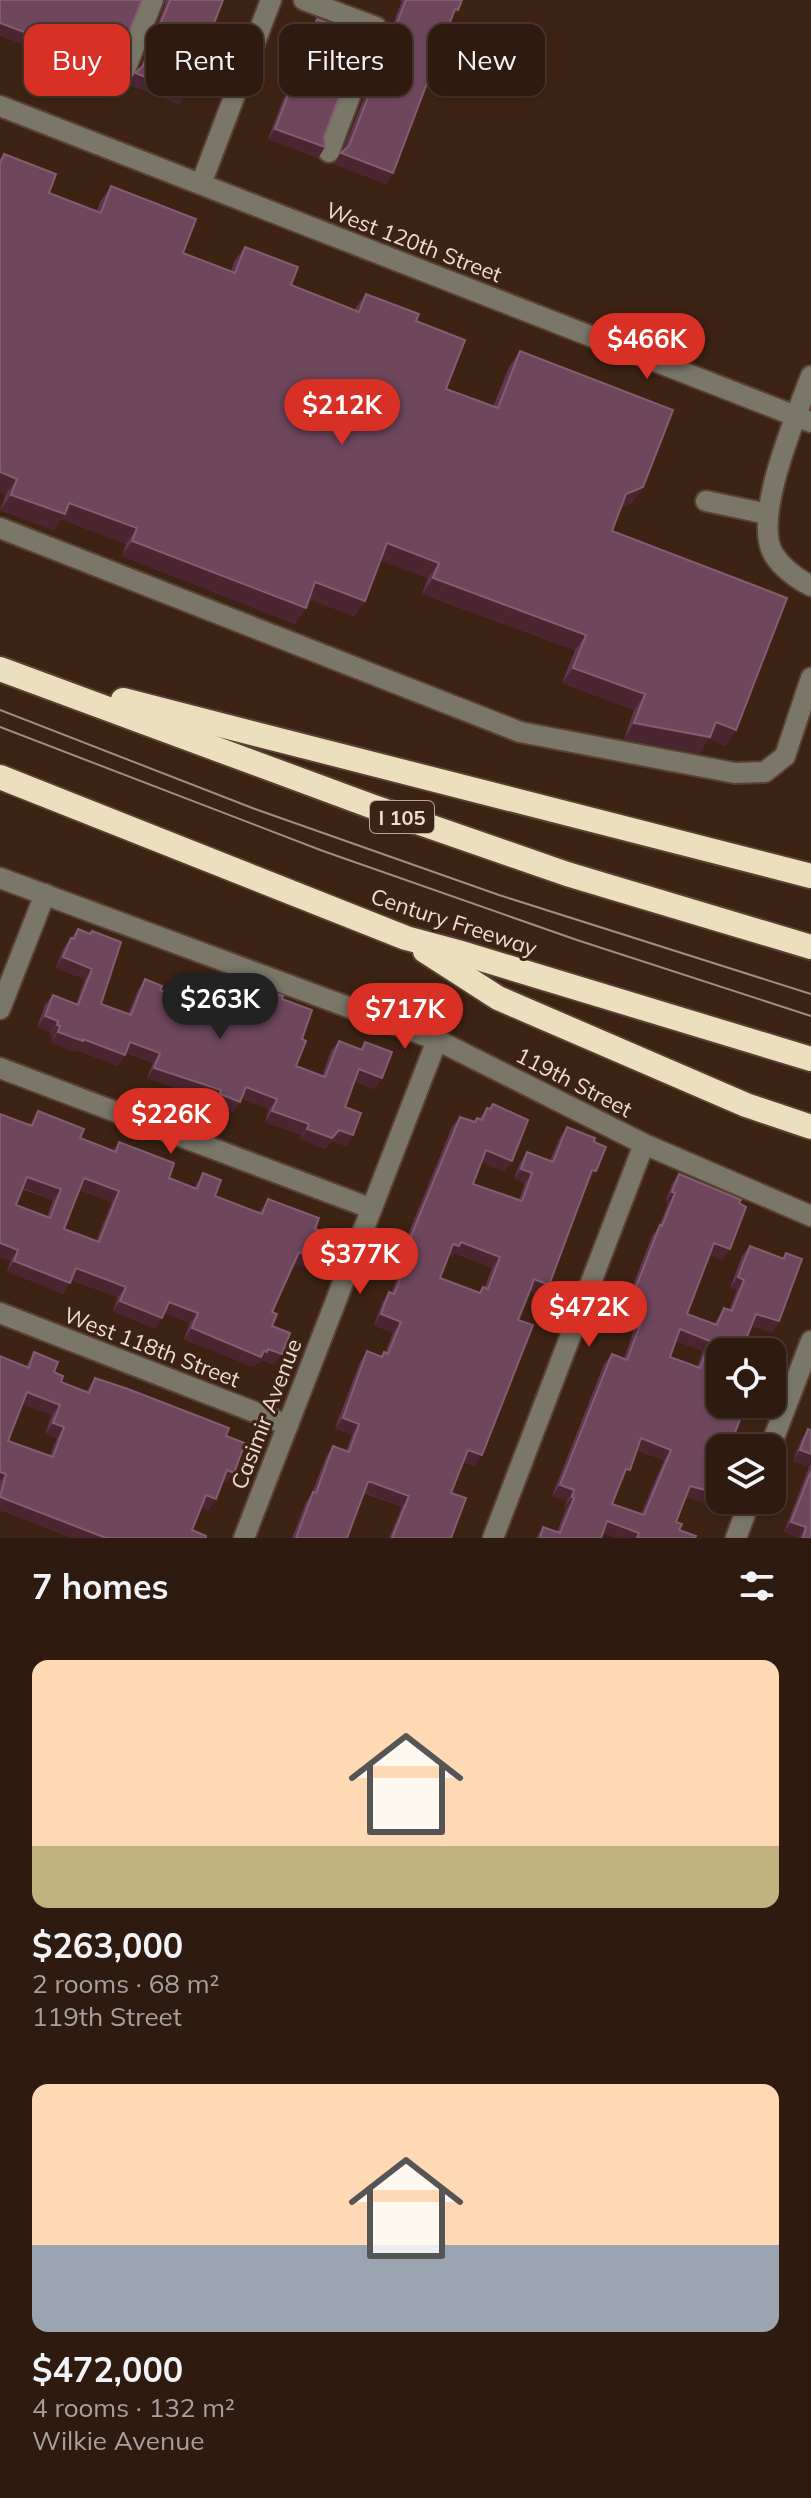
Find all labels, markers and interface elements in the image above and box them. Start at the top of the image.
chip: Buy [24,24,130,96]
chip: Rent [146,24,263,96]
chip: Filters [279,24,412,96]
chip: New [428,24,545,96]
street label: West 120th Street [322,196,506,289]
pin: $466K [591,313,703,381]
text: $466K [607,322,687,355]
pin: $212K [286,379,398,447]
text: $212K [302,388,382,421]
road number: I 105 [370,801,434,833]
street label: Century Freeway [367,882,541,962]
pin: $263K [164,973,276,1041]
text: $263K [180,982,260,1015]
pin: $717K [349,983,461,1051]
text: $717K [365,992,445,1025]
street label: 119th Street [511,1041,637,1123]
pin: $226K [115,1088,227,1156]
text: $226K [131,1097,211,1130]
pin: $377K [304,1228,416,1296]
text: $377K [320,1237,400,1270]
pin: $472K [533,1281,645,1349]
text: $472K [549,1290,629,1323]
street label: West 118th Street [60,1301,244,1394]
street label: Casimir Avenue [224,1335,308,1493]
map controls [706,1338,786,1514]
button: locate [706,1338,786,1418]
button: layers [706,1434,786,1514]
icon: filters [735,1564,779,1608]
text: 7 homes [32,1565,169,1608]
icon: home [334,1712,478,1856]
text: $263,000 [32,1924,183,1967]
text: 2 rooms · 68 m² [32,1967,219,2000]
text: 119th Street [32,2000,182,2033]
icon: home [334,2136,478,2280]
text: $472,000 [32,2348,183,2391]
text: 4 rooms · 132 m² [32,2391,235,2424]
text: Wilkie Avenue [32,2424,204,2457]

